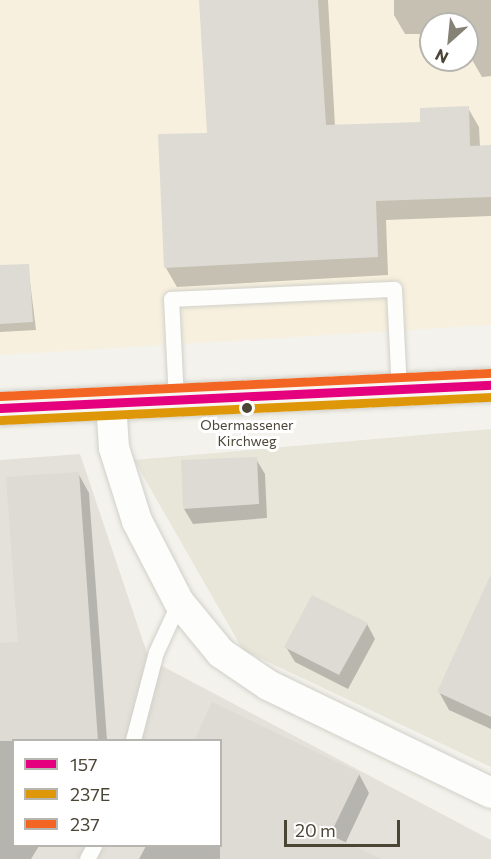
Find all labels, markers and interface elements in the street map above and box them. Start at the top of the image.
north arrow [419,12,479,72]
text: N [432,46,451,68]
marker: Obermassener Kirchweg [241,402,253,414]
place label: Obermassener Kirchweg [200,417,294,449]
legend [12,739,222,847]
text: 157 [70,753,98,775]
text: 237E [70,783,110,805]
scale bar [287,808,402,846]
text: 237 [70,813,100,835]
text: 20 m [295,819,336,841]

